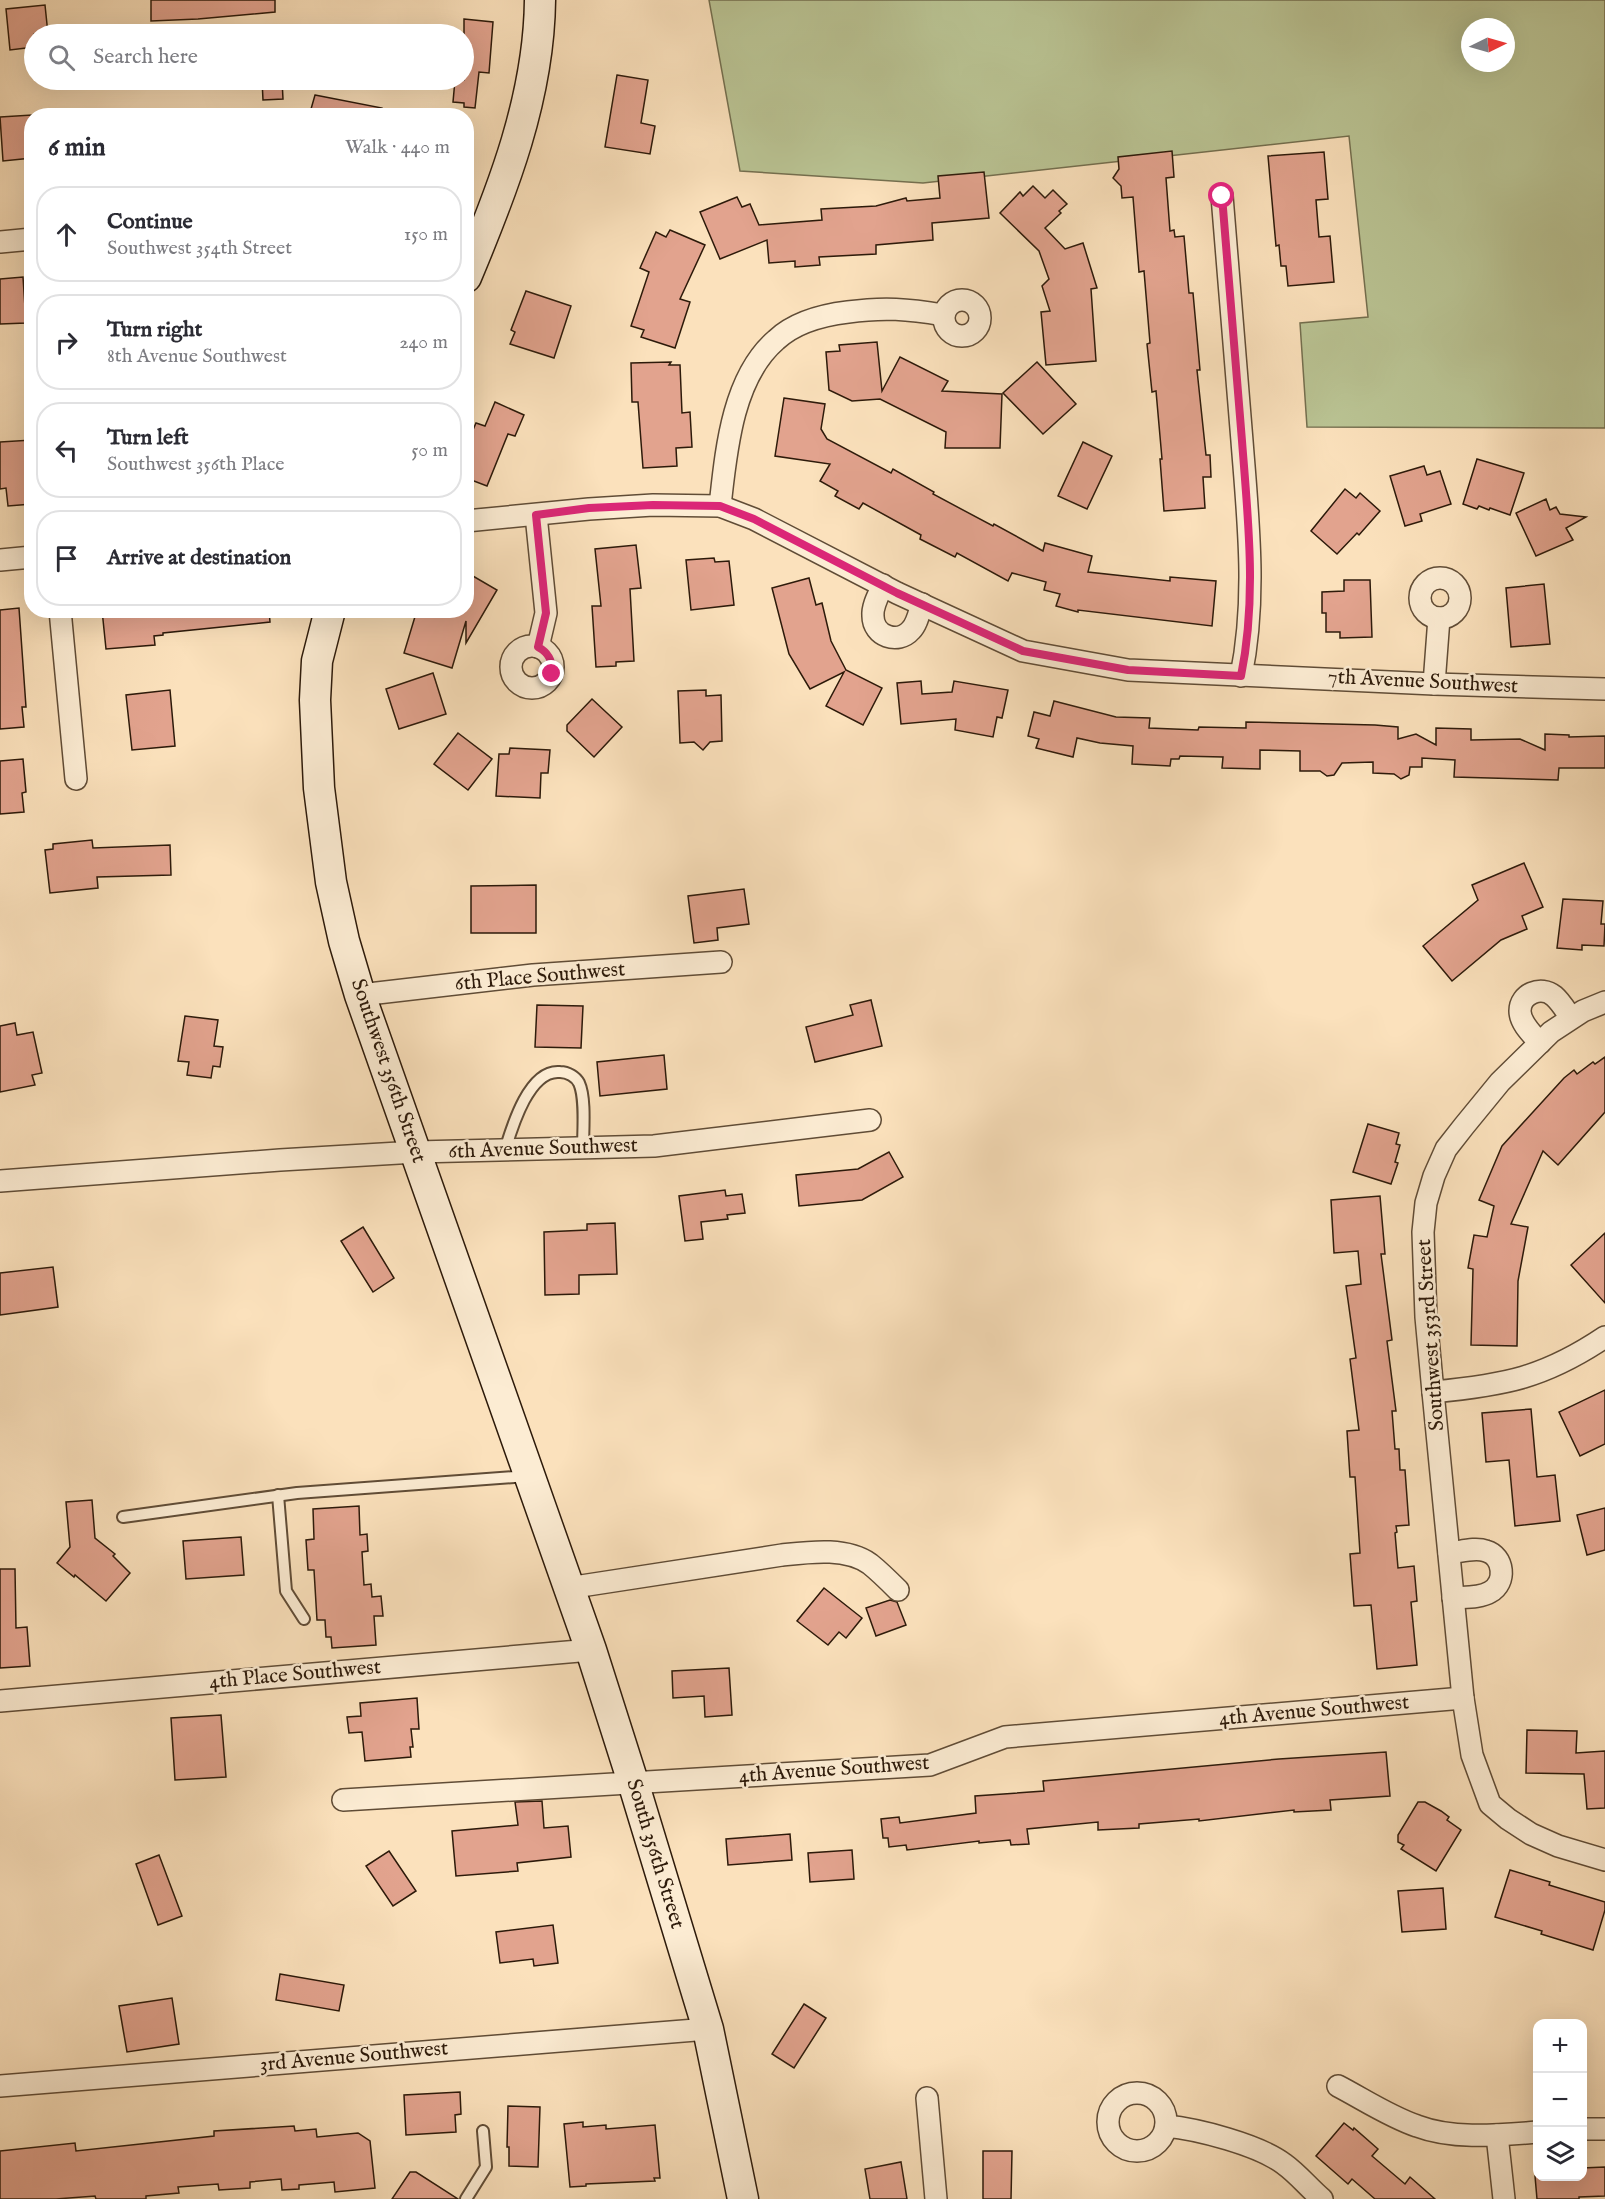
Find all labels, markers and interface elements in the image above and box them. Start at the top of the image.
north arrow [1461,18,1515,72]
search box [24,24,474,90]
icon: search [45,41,78,74]
text: Search here [93,43,198,71]
text: 6 min [48,131,106,164]
text: Walk · 440 m [345,135,450,160]
route start [1208,182,1234,208]
text: Continue [107,208,193,236]
icon: ahead [50,218,83,251]
text: 150 m [404,222,448,247]
text: Southwest 354th Street [107,236,292,261]
text: Turn right [107,316,202,344]
icon: right [50,326,83,359]
text: 240 m [399,330,448,355]
text: 8th Avenue Southwest [107,344,287,369]
text: Turn left [107,424,189,452]
icon: left [50,434,83,467]
text: 50 m [411,438,448,463]
text: Southwest 356th Place [107,452,284,477]
icon: arrive [50,542,83,575]
text: Arrive at destination [107,544,291,572]
route end [538,660,564,686]
street label: 7th Avenue Southwest [1327,664,1519,700]
street label: 6th Place Southwest [454,956,626,998]
street label: Southwest 356th Street [344,975,432,1167]
street label: 6th Avenue Southwest [448,1132,638,1166]
street label: Southwest 353rd Street [1411,1238,1451,1432]
street label: 4th Place Southwest [208,1654,382,1696]
street label: 4th Avenue Southwest [1218,1689,1410,1733]
street label: 4th Avenue Southwest [738,1750,930,1790]
street label: South 356th Street [619,1776,691,1932]
map controls [1533,2019,1587,2181]
button: + [1533,2019,1587,2073]
street label: 3rd Avenue Southwest [259,2035,449,2079]
button: − [1533,2073,1587,2127]
button: layers [1533,2127,1587,2181]

